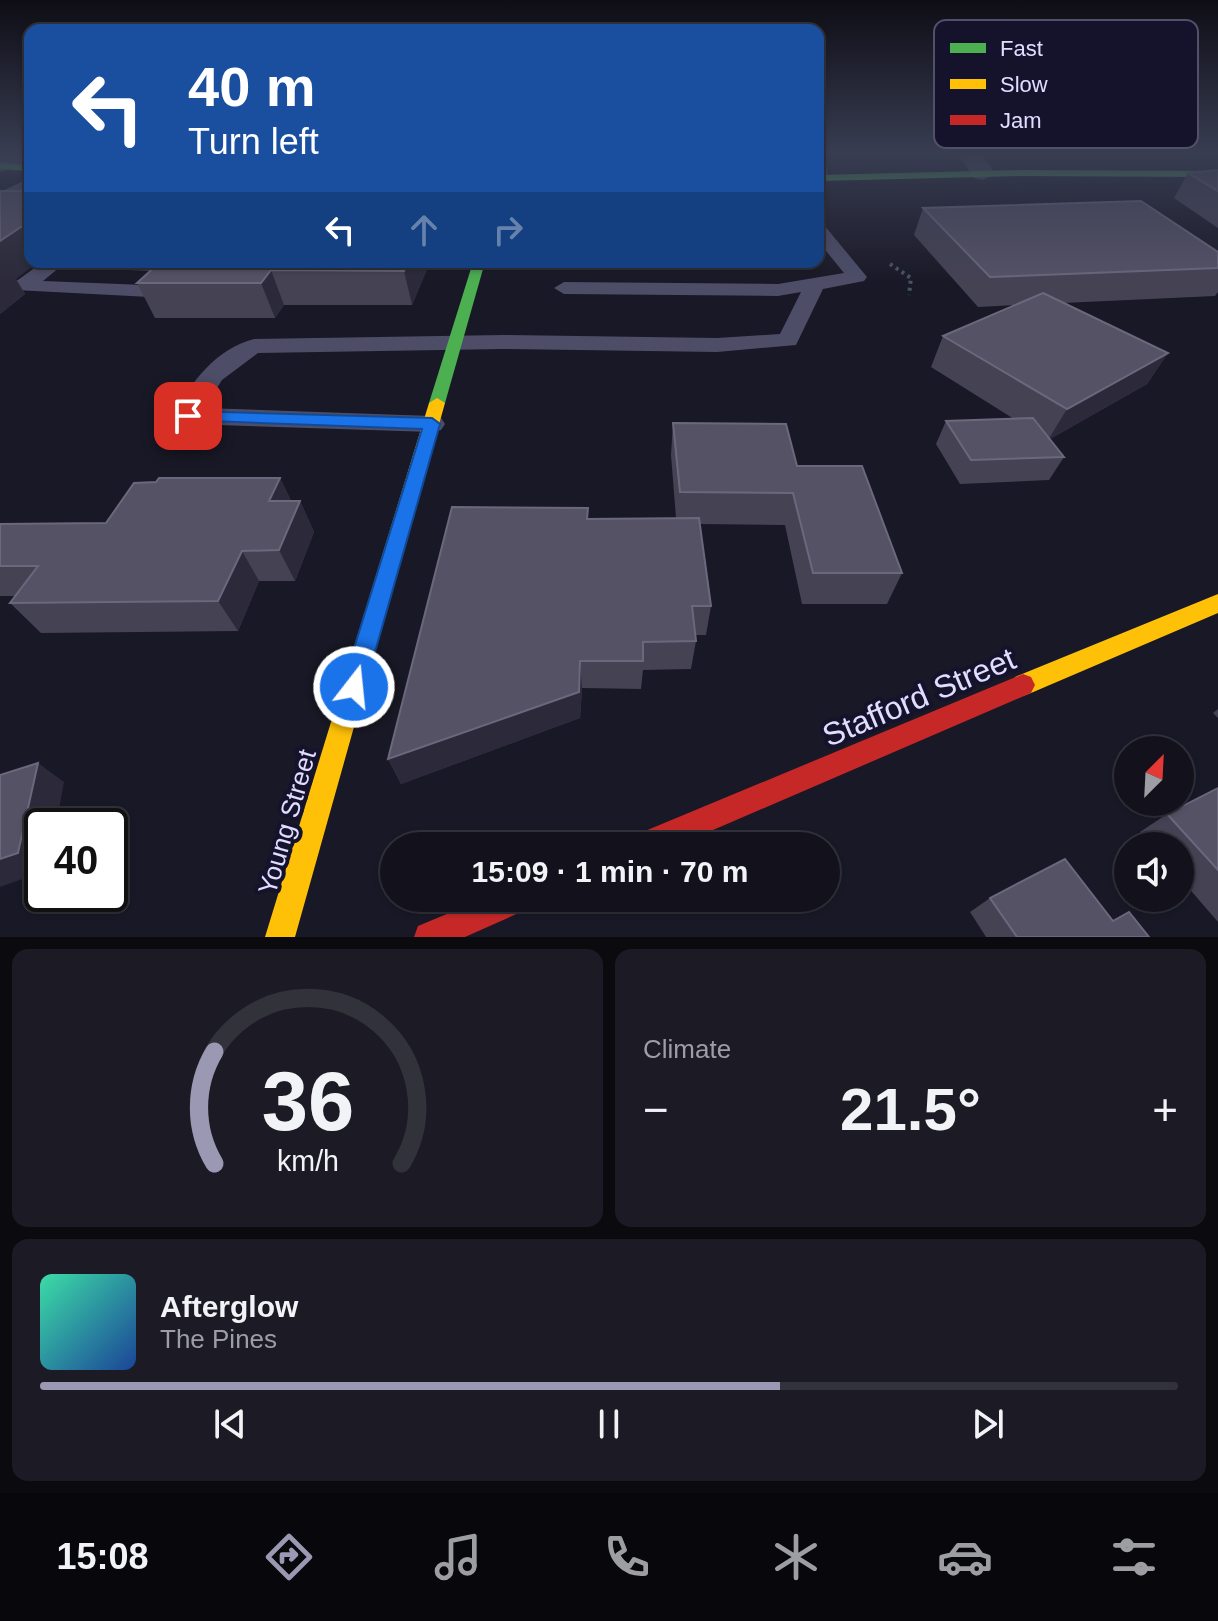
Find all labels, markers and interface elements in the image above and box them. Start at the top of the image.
legend [934,20,1198,148]
text: Fast [1000,36,1043,61]
text: 40 m [188,55,316,118]
icon: left [56,56,160,160]
text: Slow [1000,72,1048,97]
text: Jam [1000,108,1042,133]
text: Turn left [188,121,319,162]
icon: left [318,208,362,252]
icon: ahead [402,208,446,252]
icon: right [486,208,530,252]
pin [154,382,222,450]
icon: arrive [166,394,210,438]
street label: Stafford Street [817,640,1021,754]
position arrow [312,645,396,729]
north arrow [1114,736,1194,816]
map controls [1114,736,1194,912]
street label: Young Street [252,745,322,898]
speed limit sign: 40 [24,808,128,912]
button: sound [1114,832,1194,912]
text: 15:09 · 1 min · 70 m [472,855,748,888]
text: Climate [643,1034,731,1064]
text: 36 [261,1055,354,1148]
text: 21.5° [840,1076,981,1143]
text: − [643,1085,669,1134]
text: + [1152,1085,1178,1134]
text: km/h [277,1145,338,1177]
text: Afterglow [160,1290,298,1323]
text: The Pines [160,1324,277,1354]
icon: previous [208,1402,252,1446]
icon: pause [587,1402,631,1446]
icon: next [966,1402,1010,1446]
icon: directions [261,1529,317,1585]
icon: music [430,1529,486,1585]
icon: phone [599,1529,655,1585]
icon: climate [768,1529,824,1585]
icon: car [937,1529,993,1585]
icon: filters [1106,1529,1162,1585]
text: 15:08 [56,1536,149,1577]

